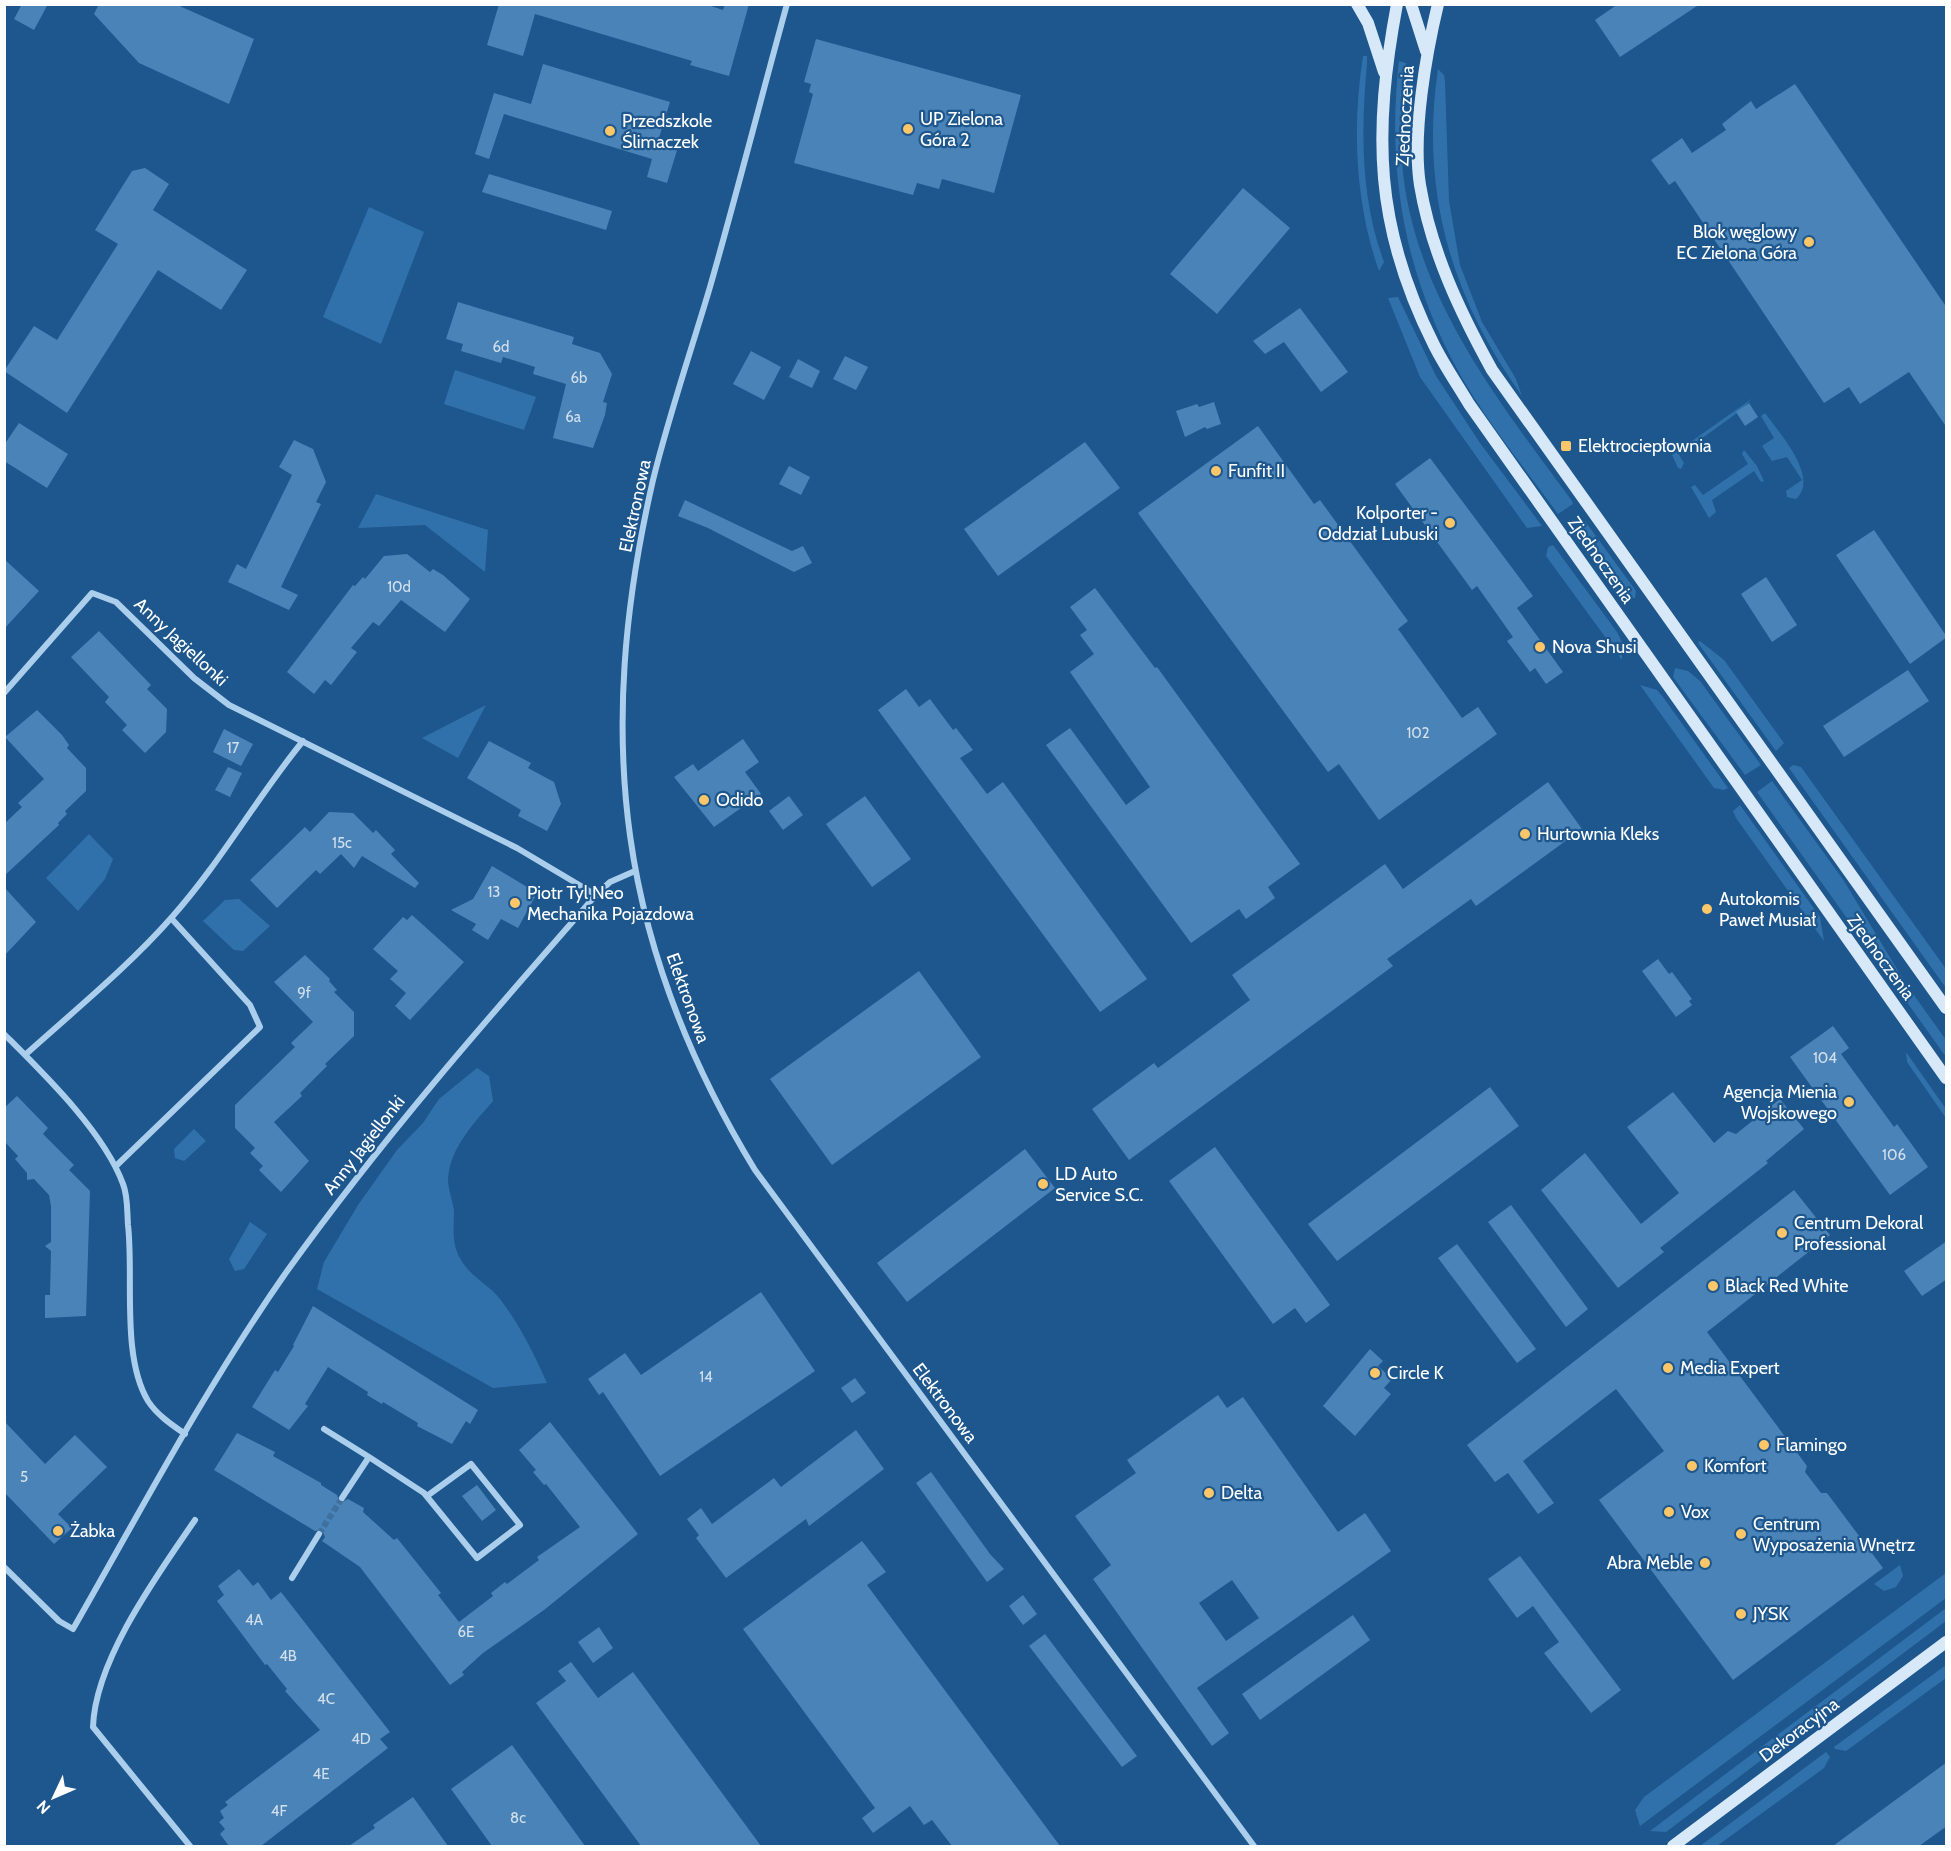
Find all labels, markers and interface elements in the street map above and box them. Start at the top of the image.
street label: Zjednoczenia [1391,65,1419,167]
place label: UP Zielona Góra 2 [920,108,1003,151]
place label: Przedszkole Ślimaczek [622,110,712,153]
marker: UP Zielona Góra 2 [901,122,915,136]
marker: Przedszkole Ślimaczek [603,124,617,138]
place label: Blok węglowy EC Zielona Góra [1676,221,1797,264]
marker: Blok węglowy EC Zielona Góra [1802,235,1816,249]
house number: 6d [493,338,509,356]
house number: 6b [571,369,587,387]
house number: 6a [565,408,582,426]
place label: Elektrociepłownia [1578,435,1712,457]
marker: Elektrociepłownia [1559,439,1573,453]
street label: Elektronowa [614,457,656,554]
place label: Funfit II [1228,460,1285,482]
marker: Funfit II [1209,464,1223,478]
place label: Kolporter - Oddział Lubuski [1318,502,1438,545]
street label: Zjednoczenia [1563,512,1639,608]
marker: Kolporter - Oddział Lubuski [1443,516,1457,530]
house number: 10d [387,578,411,596]
street label: Anny Jagiellonki [130,593,232,691]
place label: Nova Shusi [1552,636,1636,658]
marker: Nova Shusi [1533,640,1547,654]
house number: 102 [1406,724,1430,742]
house number: 17 [227,739,240,757]
place label: Odido [716,789,764,811]
marker: Odido [697,793,711,807]
place label: Hurtownia Kleks [1537,823,1659,845]
marker: Hurtownia Kleks [1518,827,1532,841]
house number: 15c [332,834,352,852]
place label: Piotr Tyl Neo Mechanika Pojazdowa [527,882,694,925]
house number: 13 [487,883,501,901]
place label: Autokomis Paweł Musiał [1719,888,1817,931]
marker: Piotr Tyl Neo Mechanika Pojazdowa [508,896,522,910]
marker: Autokomis Paweł Musiał [1700,902,1714,916]
street label: Zjednoczenia [1842,910,1920,1005]
street label: Elektronowa [662,950,715,1046]
house number: 9f [297,984,311,1002]
house number: 104 [1813,1049,1837,1067]
place label: Agencja Mienia Wojskowego [1723,1081,1837,1124]
street label: Anny Jagiellonki [318,1091,410,1199]
marker: Agencja Mienia Wojskowego [1842,1095,1856,1109]
house number: 106 [1882,1146,1906,1164]
place label: LD Auto Service S.C. [1055,1163,1143,1206]
marker: LD Auto Service S.C. [1036,1177,1050,1191]
place label: Centrum Dekoral Professional [1794,1212,1924,1255]
marker: Centrum Dekoral Professional [1775,1226,1789,1240]
place label: Black Red White [1725,1275,1848,1297]
marker: Black Red White [1706,1279,1720,1293]
place label: Media Expert [1680,1357,1780,1379]
street label: Elektronowa [908,1359,982,1448]
marker: Media Expert [1661,1361,1675,1375]
place label: Circle K [1387,1362,1445,1384]
marker: Circle K [1368,1366,1382,1380]
house number: 14 [699,1368,713,1386]
place label: Flamingo [1776,1434,1847,1456]
marker: Flamingo [1757,1438,1771,1452]
place label: Komfort [1704,1455,1767,1477]
marker: Komfort [1685,1459,1699,1473]
house number: 5 [20,1468,28,1486]
place label: Delta [1221,1482,1262,1504]
marker: Delta [1202,1486,1216,1500]
place label: Vox [1681,1501,1709,1523]
marker: Vox [1662,1505,1676,1519]
place label: Centrum Wyposażenia Wnętrz [1753,1513,1916,1556]
place label: Żabka [70,1520,115,1542]
marker: Żabka [51,1524,65,1538]
marker: Centrum Wyposażenia Wnętrz [1734,1527,1748,1541]
place label: Abra Meble [1607,1552,1693,1574]
marker: Abra Meble [1698,1556,1712,1570]
place label: JYSK [1752,1603,1789,1625]
marker: JYSK [1734,1607,1748,1621]
house number: 4A [245,1611,264,1629]
house number: 6E [458,1623,474,1641]
house number: 4B [279,1647,297,1665]
house number: 4C [317,1690,335,1708]
street label: Dekoracyjna [1755,1693,1843,1767]
house number: 4D [351,1730,371,1748]
house number: 4E [313,1765,329,1783]
north arrow [24,1767,84,1827]
text: N [33,1796,54,1818]
house number: 4F [271,1802,287,1820]
house number: 8c [510,1809,526,1827]

